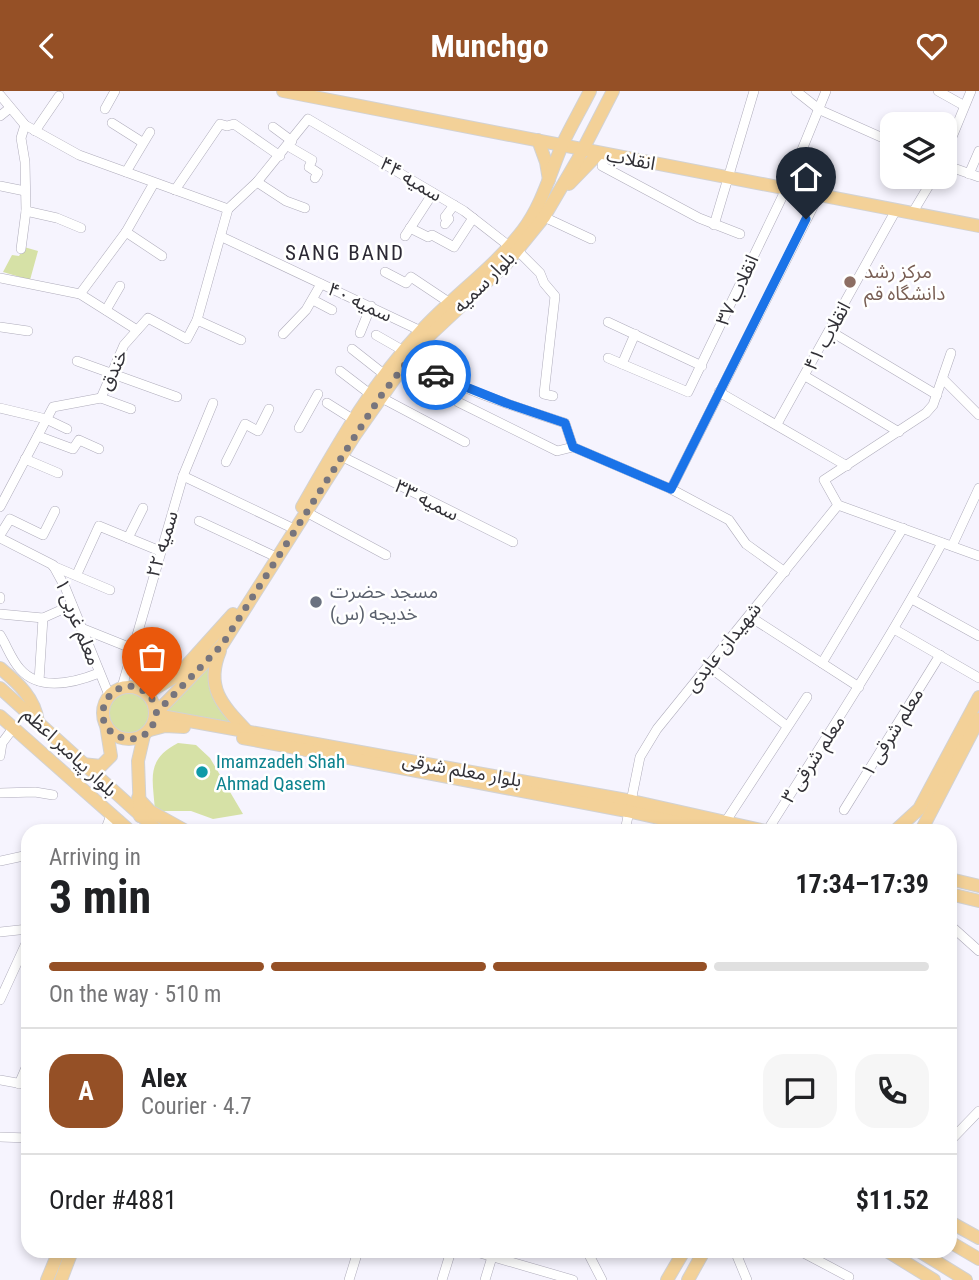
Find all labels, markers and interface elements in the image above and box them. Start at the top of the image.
icon: back [28,27,66,65]
text: Munchgo [430,27,549,65]
icon: heart [913,27,951,65]
map controls [880,112,957,189]
button: layers [880,112,957,189]
street label: انقلاب [605,143,657,175]
pin [776,147,836,219]
street label: سمیه ۴۴ [376,152,446,206]
icon: home [787,158,825,196]
district label: SANG BAND [285,241,405,265]
street label: بلوار سمیه [448,246,520,318]
street label: انقلاب ۳۷ [711,251,763,329]
place label: مرکز رشد دانشگاه قم [864,260,945,308]
marker: مرکز رشد دانشگاه قم [842,274,858,290]
street label: سمیه ۴۰ [324,277,396,327]
street label: انقلاب ۴۱ [799,297,855,375]
courier [401,340,471,410]
street label: خندق [94,346,132,394]
icon: car [417,356,455,394]
street label: سمیه ۳۳ [391,474,463,526]
street label: سمیه ۲۲ [141,508,183,580]
street label: معلم غربی ۱ [47,575,106,670]
place label: مسجد حضرت خدیجه (س) [330,580,438,625]
marker: مسجد حضرت خدیجه (س) [308,594,324,610]
street label: شهیدان عابدی [680,598,766,696]
pin [122,627,182,699]
icon: bag [133,638,171,676]
street label: معلم شرقی ۱ [856,683,931,782]
street label: بلوار پیامبر اعظم [16,702,122,804]
street label: معلم شرقی ۳ [776,711,852,809]
street label: بلوار معلم شرقی [400,748,523,795]
place label: Imamzadeh Shah Ahmad Qasem [216,750,345,795]
marker: Imamzadeh Shah Ahmad Qasem [194,764,210,780]
text: Arriving in [49,844,141,871]
text: 17:34–17:39 [795,869,929,899]
text: 3 min [49,870,151,924]
text: On the way · 510 m [49,981,221,1008]
button: chat [763,1054,837,1128]
button: phone [855,1054,929,1128]
text: Alex [141,1063,187,1093]
text: A [78,1076,94,1106]
text: Courier · 4.7 [141,1093,252,1120]
text: Order #4881 [49,1185,177,1215]
text: $11.52 [856,1185,929,1215]

